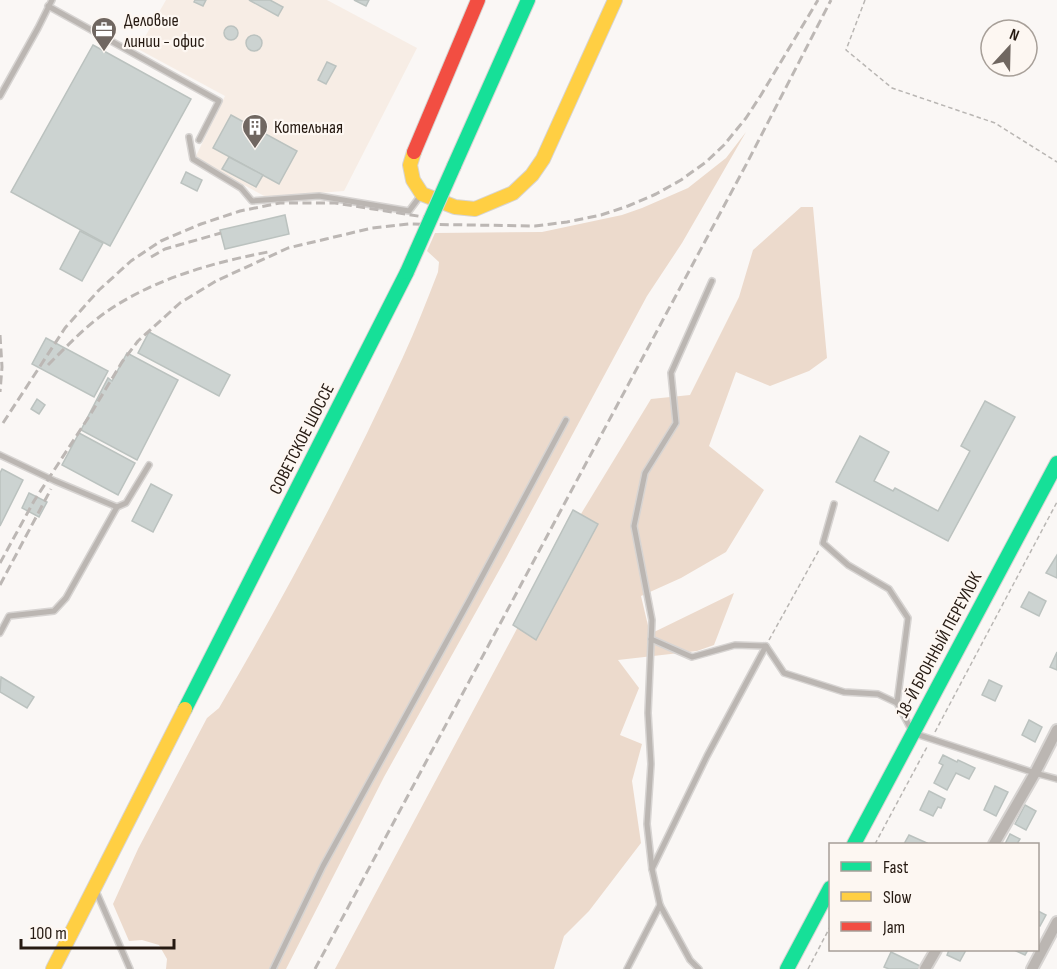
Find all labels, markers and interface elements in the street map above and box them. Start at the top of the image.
place label: Деловые линии - офис [124,10,205,52]
office icon: Деловые линии - офис [89,15,119,53]
north arrow [979,18,1039,78]
text: N [1007,25,1022,46]
building icon: Котельная [240,112,270,150]
place label: Котельная [274,117,343,138]
street label: СОВЕТСКОЕ ШОССЕ [265,380,339,498]
street label: 18-Й БРОННЫЙ ПЕРЕУЛОК [892,568,987,721]
legend [829,843,1039,951]
text: Fast [883,857,909,878]
text: Slow [883,887,912,908]
scale bar [21,912,174,950]
text: Jam [882,917,905,938]
text: 100 m [30,923,67,944]

